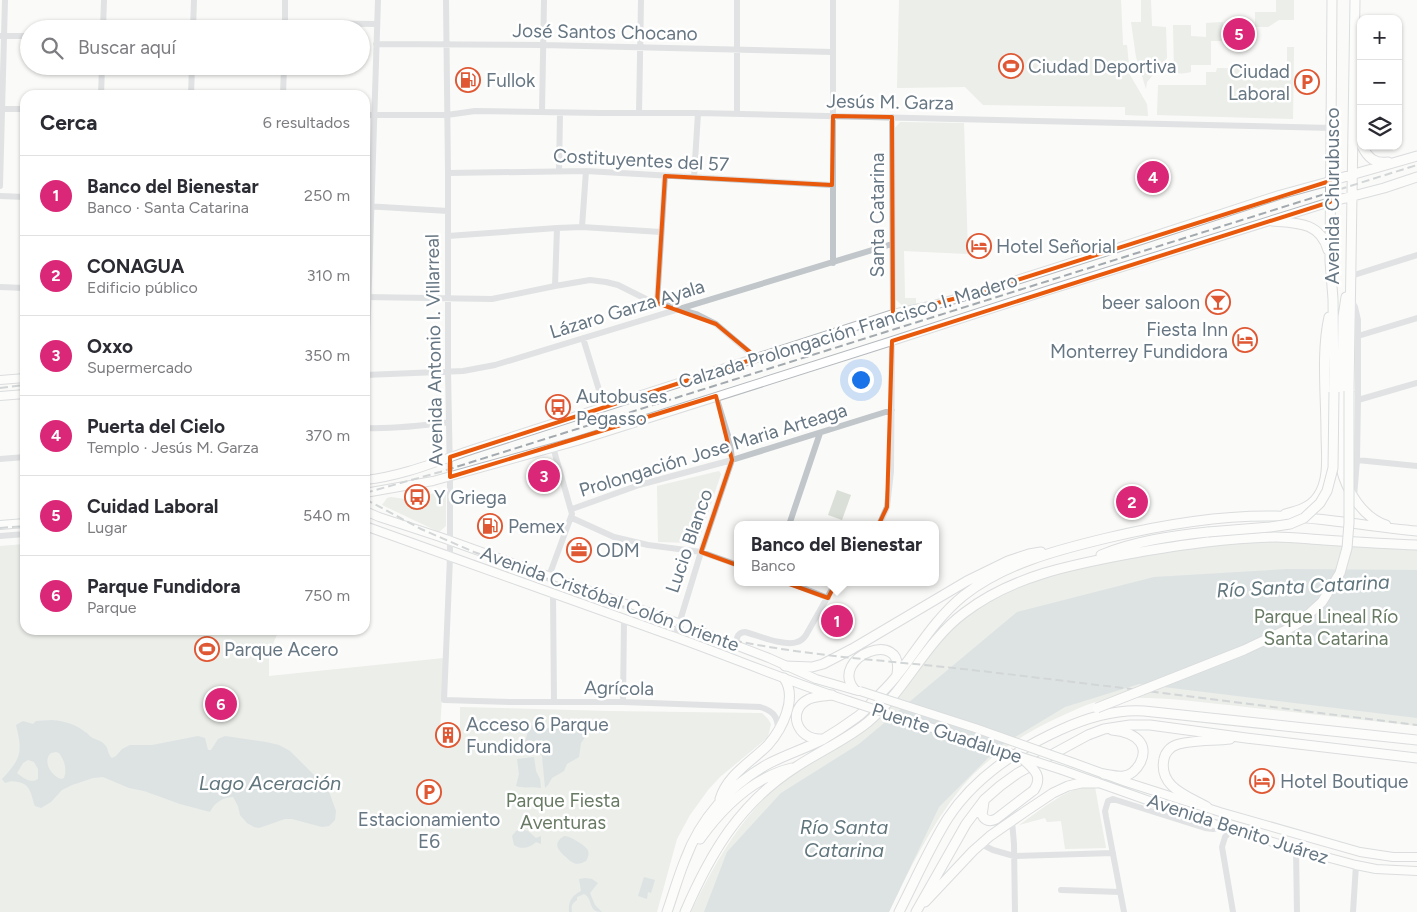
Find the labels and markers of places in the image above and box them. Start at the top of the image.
pin: 5 [1223,15,1255,53]
sports icon: Ciudad Deportiva [998,53,1024,79]
place label: Ciudad Deportiva [1028,55,1176,78]
place label: Ciudad Laboral [1228,60,1290,105]
fuel station icon: Fullok [455,67,481,93]
place label: Fullok [486,69,536,92]
parking icon: Ciudad Laboral [1294,69,1320,95]
pin: 4 [1137,158,1169,196]
hotel icon: Hotel Señorial [966,233,992,259]
place label: Hotel Señorial [996,235,1116,258]
bar icon: beer saloon [1205,289,1231,315]
place label: beer saloon [1102,291,1200,314]
place label: Fiesta Inn Monterrey Fundidora [1050,318,1228,363]
hotel icon: Fiesta Inn Monterrey Fundidora [1232,327,1258,353]
place label: Autobuses Pegasso [576,385,668,430]
bus stop icon: Autobuses Pegasso [545,394,571,420]
pin: 3 [528,457,560,495]
pin: 2 [1116,483,1148,521]
bus stop icon: Y Griega [404,484,430,510]
place label: Y Griega [434,486,507,509]
fuel station icon: Pemex [477,513,503,539]
place label: Pemex [508,515,565,538]
office icon: ODM [566,537,592,563]
place label: ODM [596,539,640,562]
pin: 1 [821,602,853,640]
sports icon: Parque Acero [194,636,220,662]
place label: Parque Acero [224,638,338,661]
pin: 6 [205,685,237,723]
place label: Acceso 6 Parque Fundidora [466,713,609,758]
building icon: Acceso 6 Parque Fundidora [435,722,461,748]
hotel icon: Hotel Boutique [1249,768,1275,794]
place label: Hotel Boutique [1280,770,1408,793]
parking icon: Estacionamiento E6 [416,779,442,805]
place label: Estacionamiento E6 [358,808,500,853]

